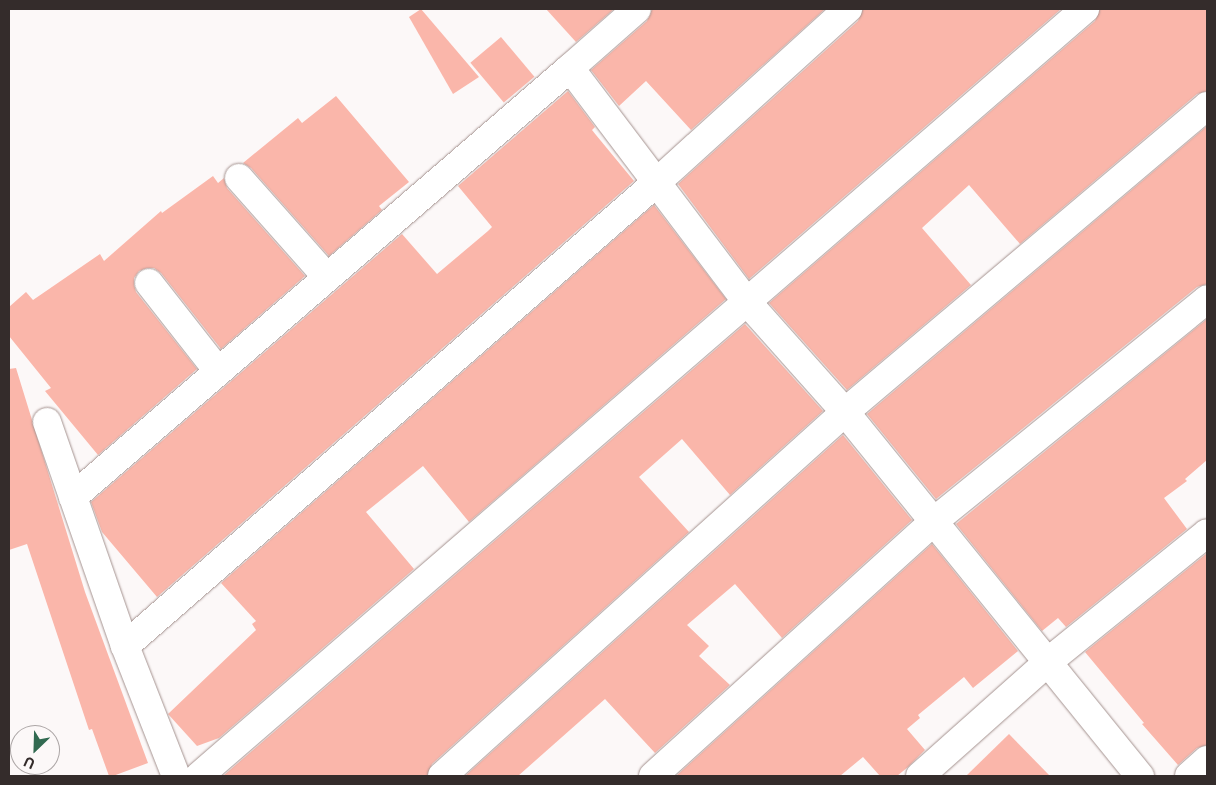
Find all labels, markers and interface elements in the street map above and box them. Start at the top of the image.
north arrow [10,725,60,775]
text: U [21,753,37,773]

